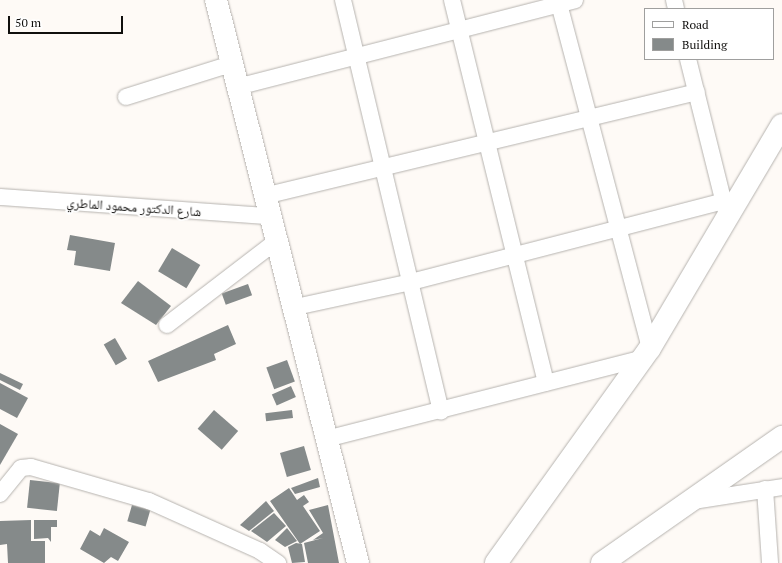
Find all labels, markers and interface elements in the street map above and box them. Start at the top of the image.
scale bar [10,8,125,34]
legend [644,8,774,60]
text: 50 m [15,15,41,30]
text: Road [682,17,709,32]
text: Building [682,37,727,52]
street label: شارع الدكتور محمود الماطري [66,195,202,219]

